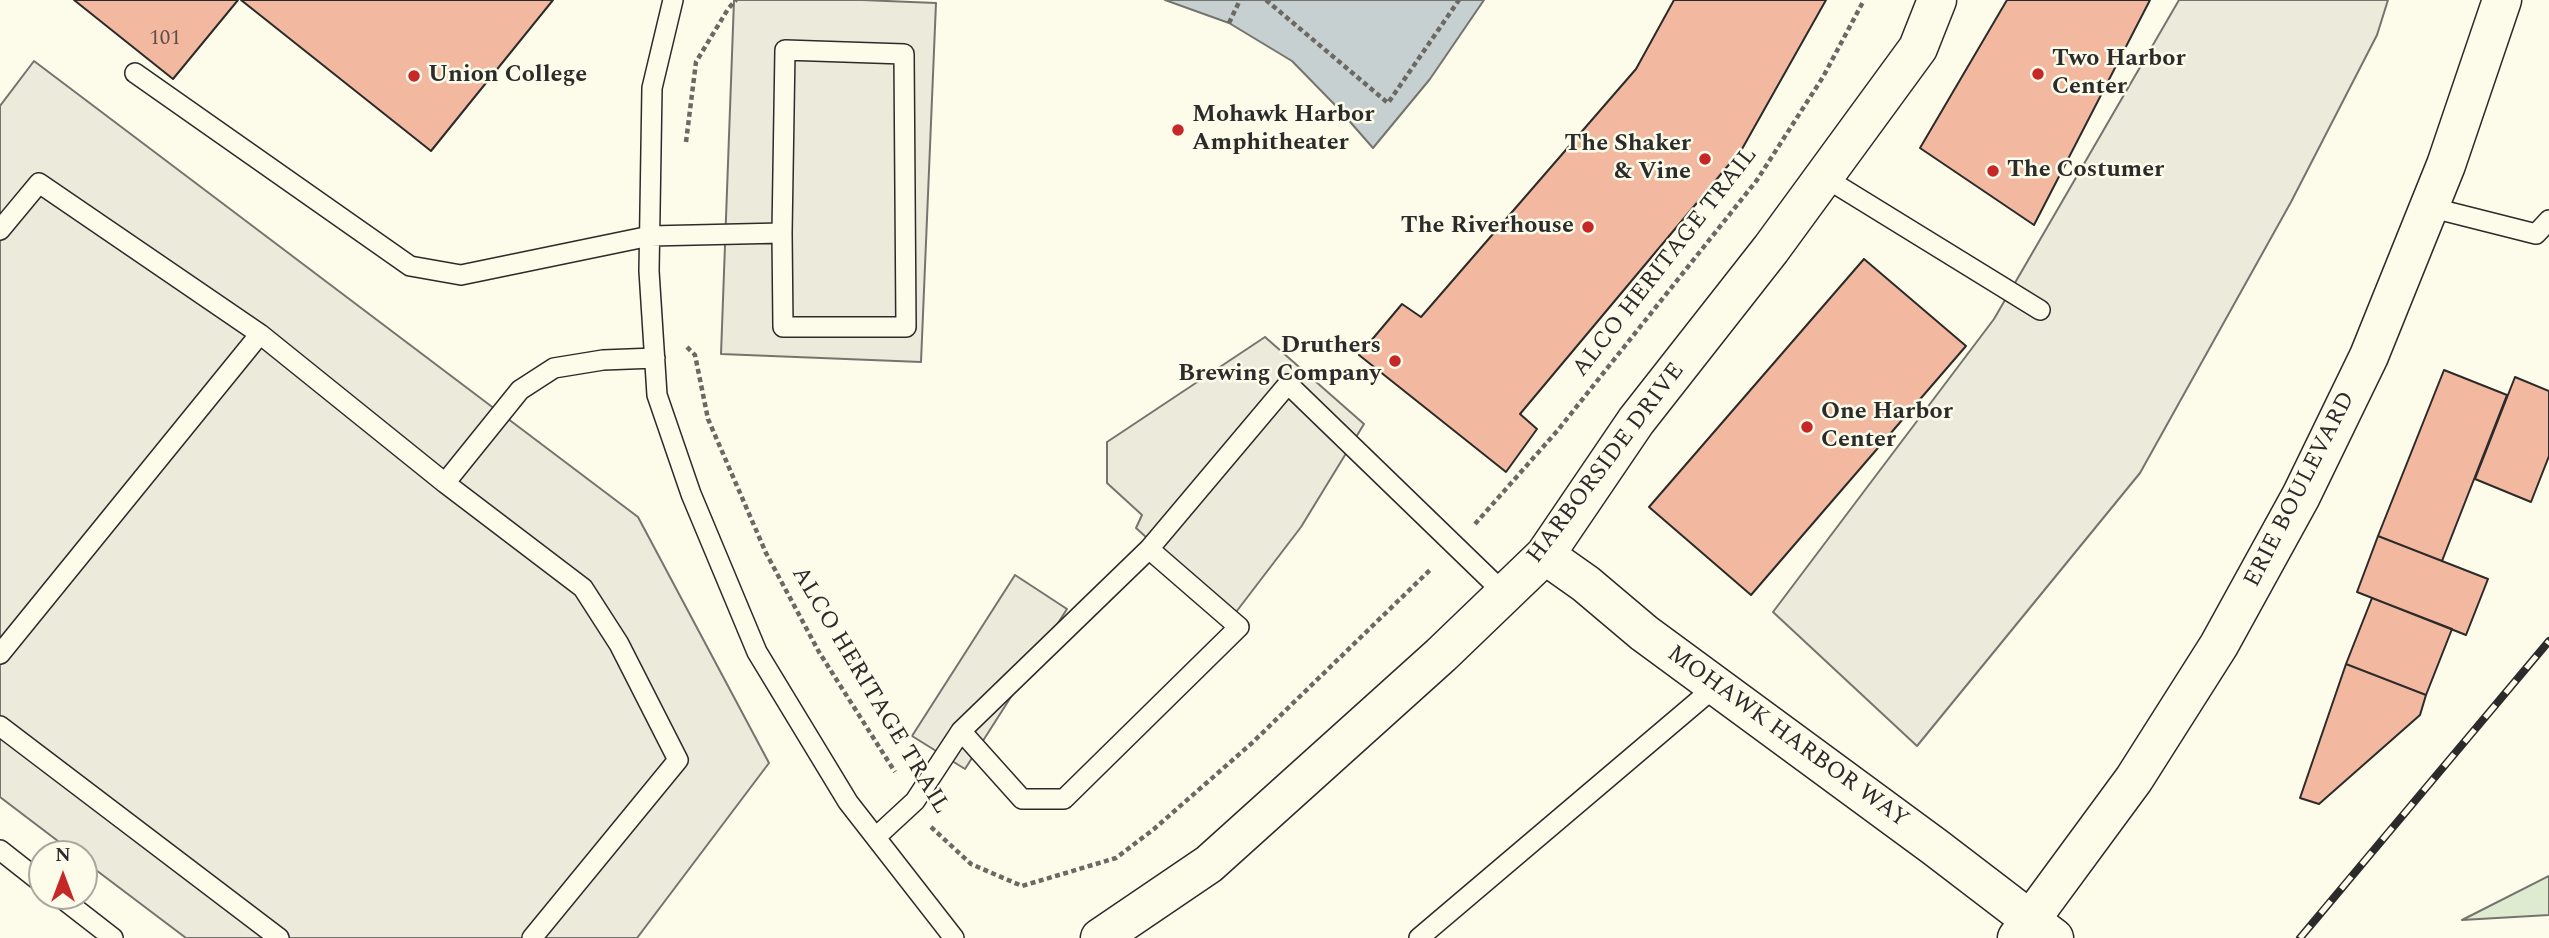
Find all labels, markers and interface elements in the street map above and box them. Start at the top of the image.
house number: 101 [149,27,181,53]
place label: Two Harbor Center [2052,46,2186,102]
place label: Union College [428,62,587,90]
marker: Two Harbor Center [2030,66,2046,82]
marker: Union College [406,68,422,84]
place label: Mohawk Harbor Amphitheater [1192,102,1374,158]
marker: Mohawk Harbor Amphitheater [1170,122,1186,138]
place label: The Shaker & Vine [1565,131,1691,187]
street label: ALCO HERITAGE TRAIL [1567,142,1765,384]
marker: The Shaker & Vine [1697,151,1713,167]
place label: The Costumer [2007,157,2164,185]
marker: The Costumer [1985,163,2001,179]
place label: The Riverhouse [1401,213,1574,241]
marker: The Riverhouse [1580,219,1596,235]
place label: Druthers Brewing Company [1178,333,1381,389]
marker: Druthers Brewing Company [1387,353,1403,369]
street label: HARBORSIDE DRIVE [1522,358,1692,570]
street label: ERIE BOULEVARD [2239,387,2363,593]
place label: One Harbor Center [1821,399,1953,455]
marker: One Harbor Center [1799,419,1815,435]
street label: ALCO HERITAGE TRAIL [784,562,954,820]
street label: MOHAWK HARBOR WAY [1661,641,1913,835]
north arrow [28,840,98,910]
text: N [55,841,71,870]

